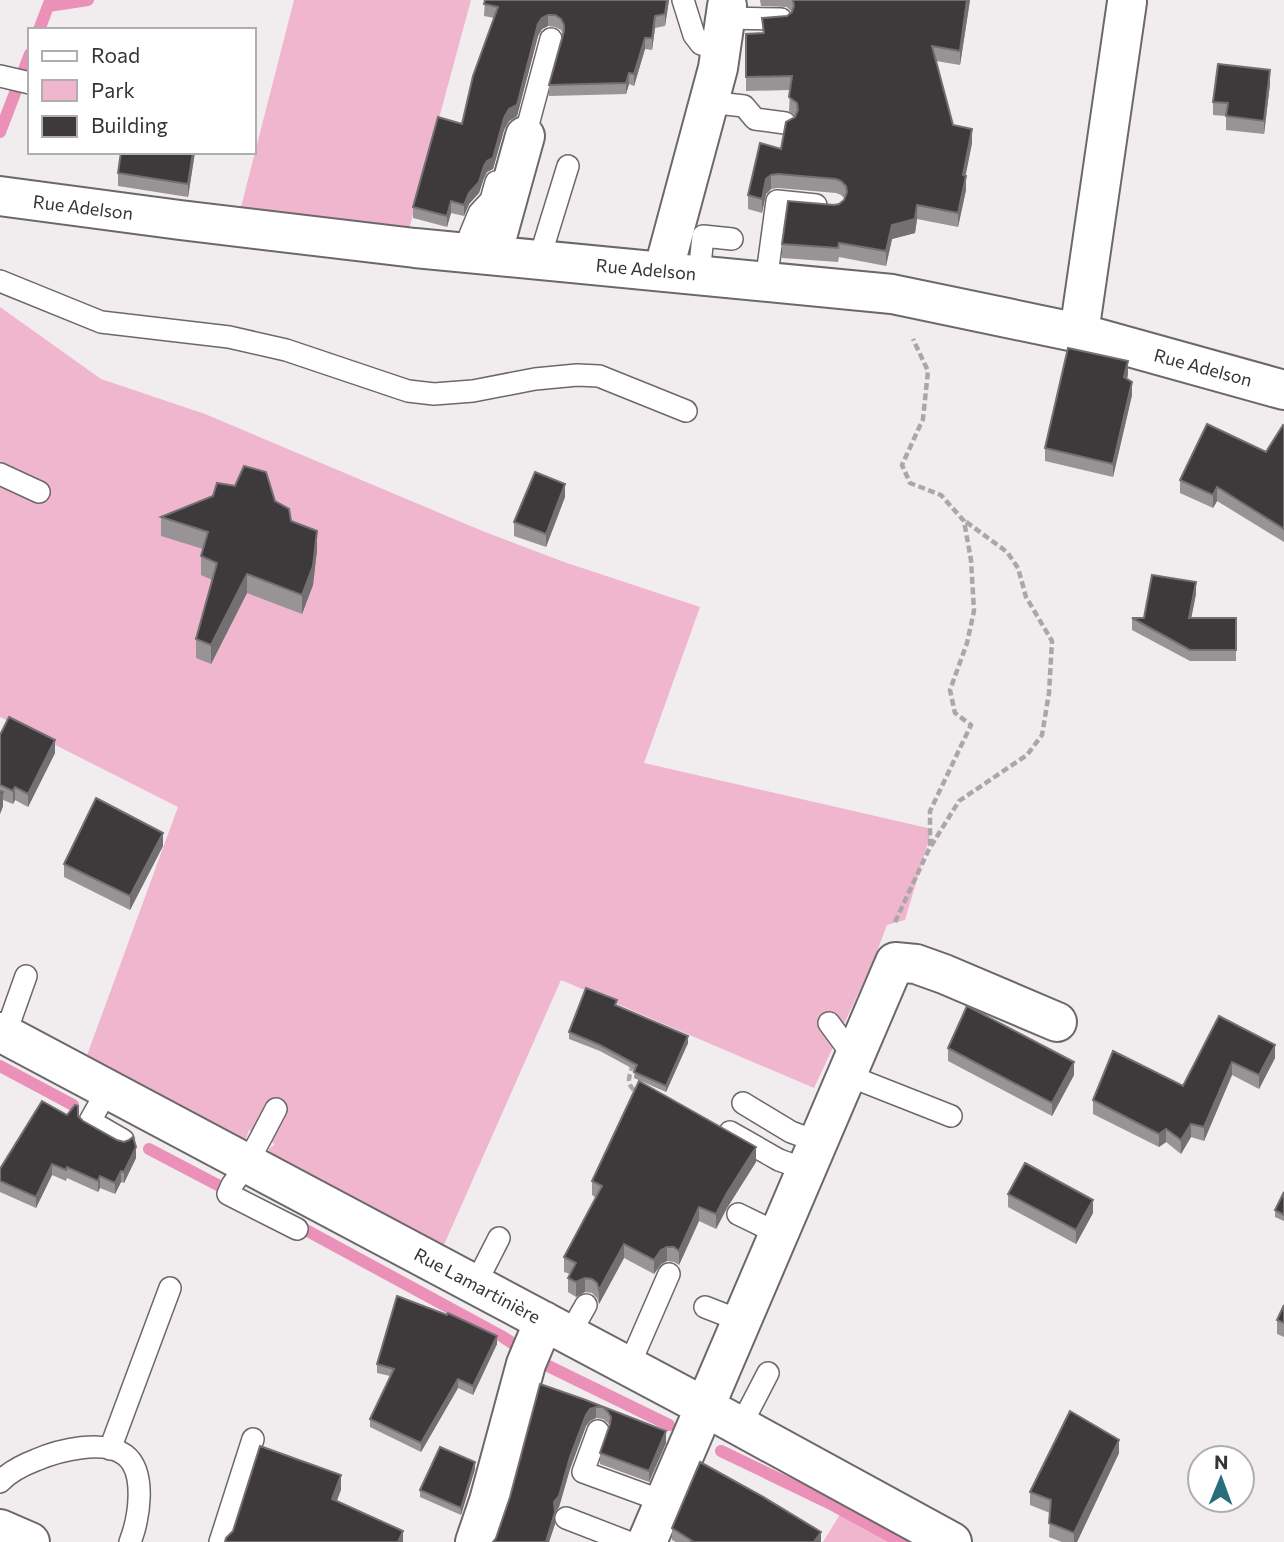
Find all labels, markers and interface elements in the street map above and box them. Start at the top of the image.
legend [28,28,256,154]
text: Road [91,42,140,67]
text: Park [91,77,135,102]
text: Building [91,112,168,137]
street label: Rue Adelson [32,190,134,224]
street label: Rue Adelson [595,254,697,284]
street label: Rue Adelson [1152,343,1255,391]
street label: Rue Lamartinière [411,1243,544,1328]
north arrow [1186,1444,1256,1514]
text: N [1214,1450,1229,1473]

